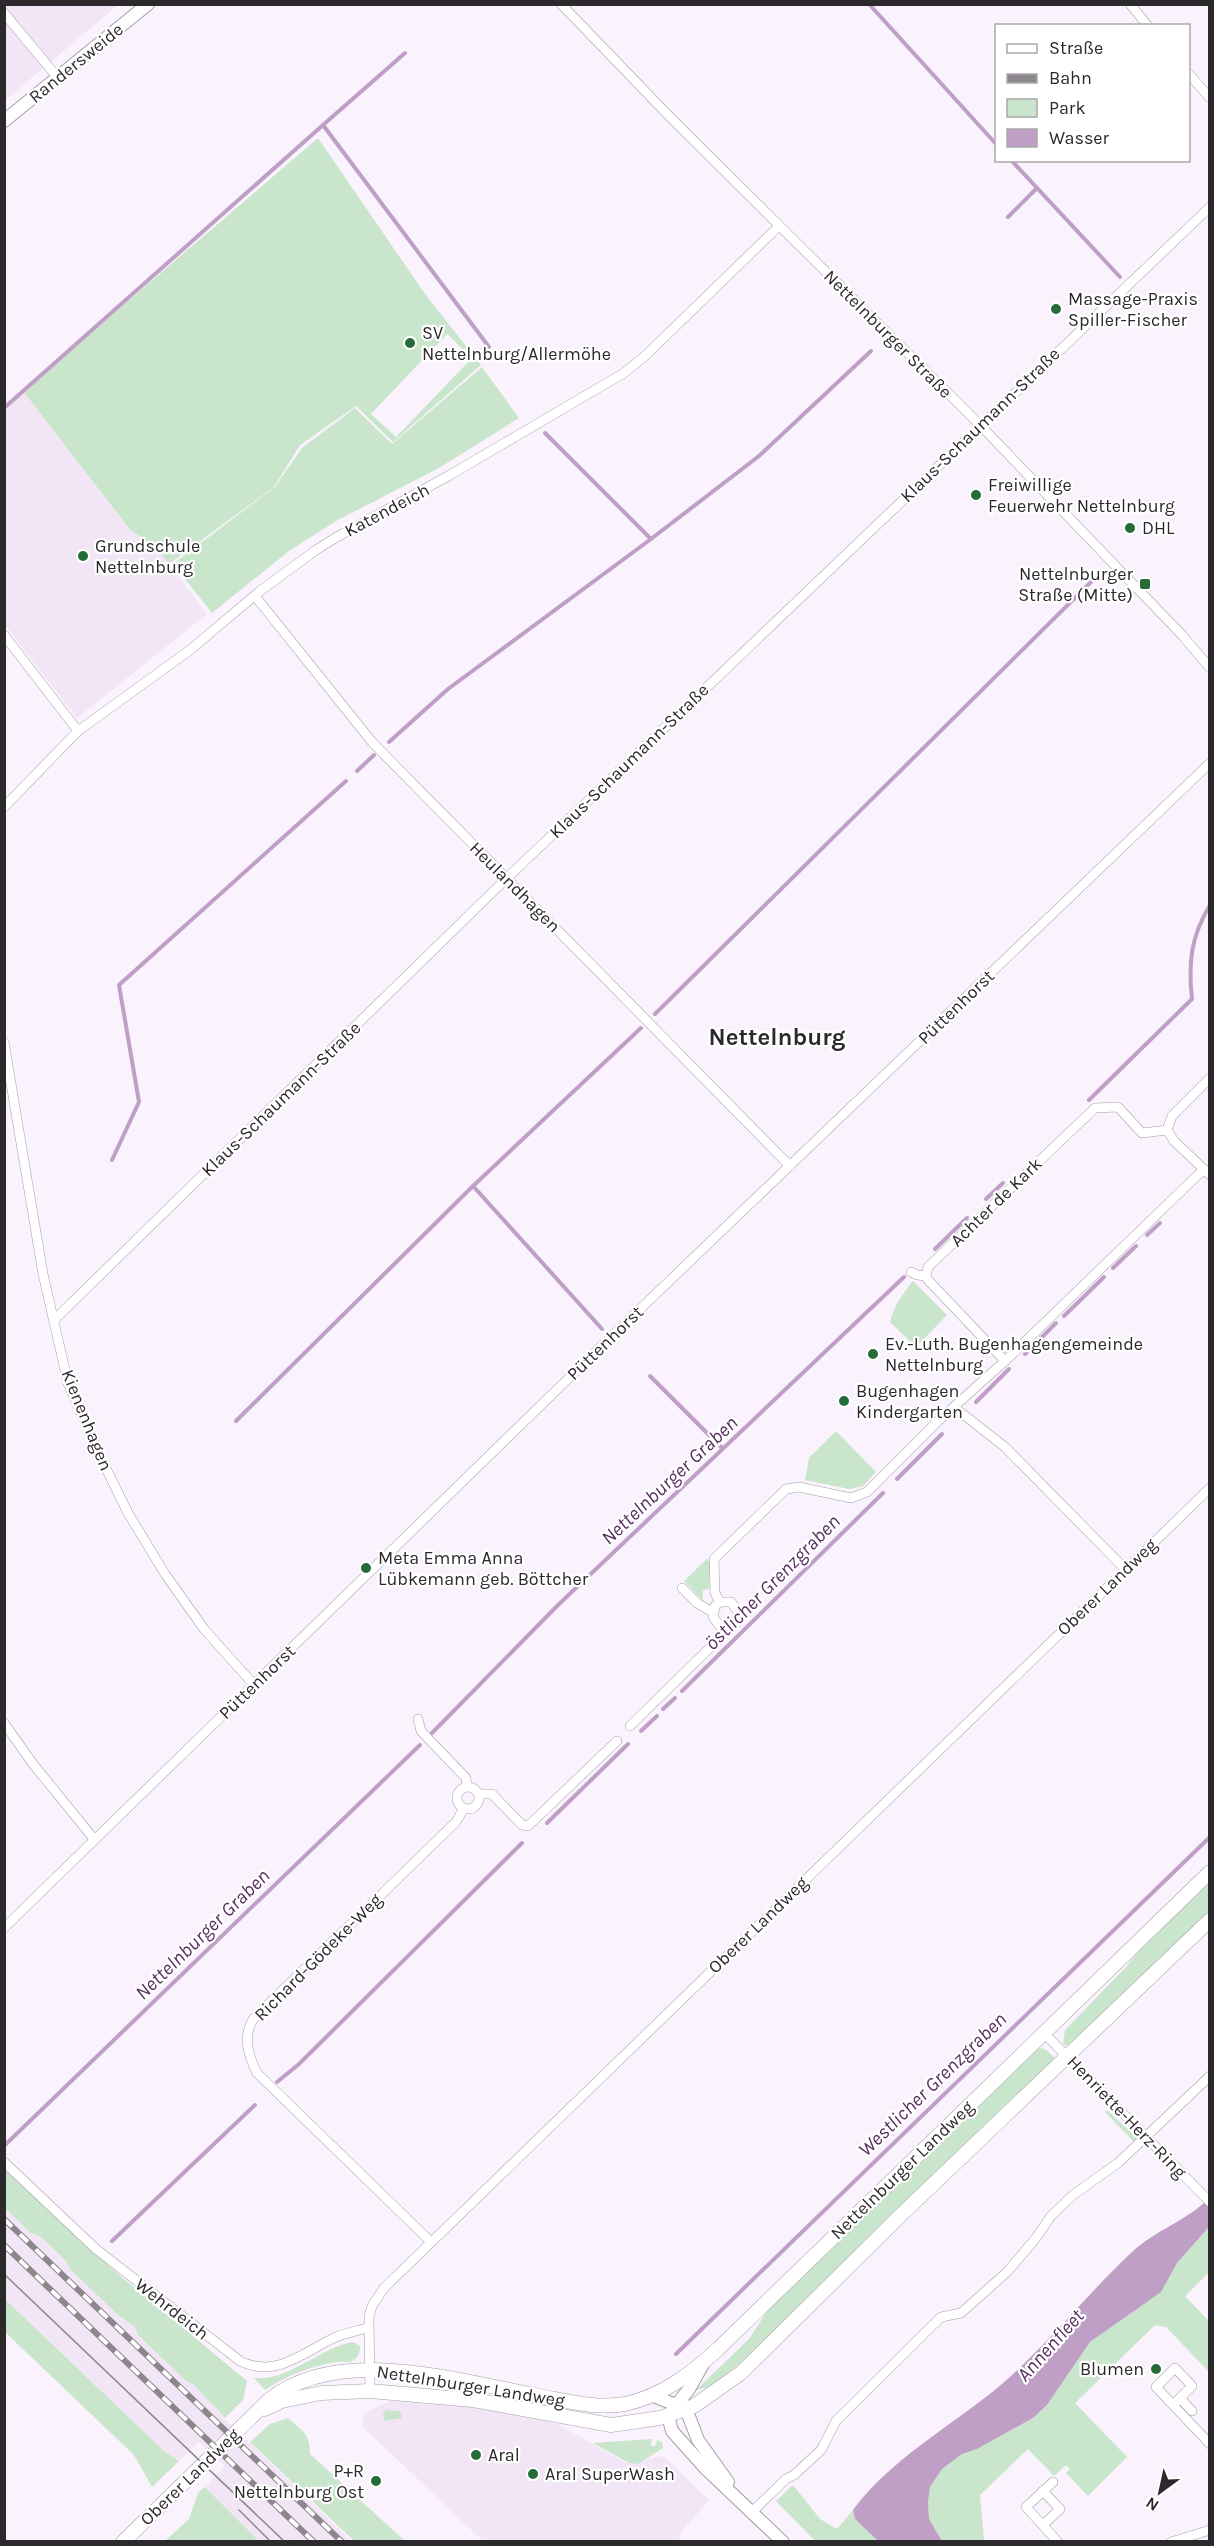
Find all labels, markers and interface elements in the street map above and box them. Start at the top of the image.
street label: Randersweide [24,18,128,108]
legend [995,24,1190,162]
text: Straße [1049,37,1103,59]
text: Bahn [1049,67,1092,89]
text: Park [1049,97,1086,119]
text: Wasser [1049,127,1110,149]
street label: Nettelnburger Straße [819,265,957,403]
place label: Massage-Praxis Spiller-Fischer [1068,288,1198,331]
marker: Massage-Praxis Spiller-Fischer [1049,302,1063,316]
place label: SV Nettelnburg/Allermöhe [422,322,611,365]
marker: SV Nettelnburg/Allermöhe [403,336,417,350]
street label: Klaus-Schaumann-Straße [896,343,1064,507]
place label: Freiwillige Feuerwehr Nettelnburg [988,474,1175,517]
street label: Katendeich [341,478,433,542]
marker: Freiwillige Feuerwehr Nettelnburg [969,488,983,502]
place label: DHL [1142,517,1175,539]
marker: DHL [1123,521,1137,535]
place label: Grundschule Nettelnburg [95,535,200,578]
marker: Grundschule Nettelnburg [76,549,90,563]
place label: Nettelnburger Straße (Mitte) [1018,563,1133,606]
marker: Nettelnburger Straße (Mitte) [1138,577,1152,591]
street label: Klaus-Schaumann-Straße [545,679,713,843]
street label: Heulandhagen [465,837,565,937]
street label: Püttenhorst [913,965,999,1049]
street label: Klaus-Schaumann-Straße [197,1017,365,1181]
district label: Nettelnburg [709,1023,845,1051]
street label: Achter de Kark [946,1153,1046,1251]
street label: Püttenhorst [562,1301,648,1385]
place label: Ev.-Luth. Bugenhagengemeinde Nettelnburg [885,1333,1143,1376]
marker: Ev.-Luth. Bugenhagengemeinde Nettelnburg [866,1347,880,1361]
street label: Kienenhagen [57,1366,117,1474]
place label: Bugenhagen Kindergarten [856,1380,963,1423]
marker: Bugenhagen Kindergarten [837,1394,851,1408]
water label: Nettelnburger Graben [596,1411,742,1549]
water label: östlicher Grenzgraben [700,1510,845,1655]
street label: Oberer Landweg [1052,1534,1162,1640]
place label: Meta Emma Anna Lübkemann geb. Böttcher [378,1547,589,1590]
marker: Meta Emma Anna Lübkemann geb. Böttcher [359,1561,373,1575]
street label: Püttenhorst [214,1640,300,1724]
water label: Nettelnburger Graben [130,1864,274,2004]
street label: Oberer Landweg [703,1872,813,1978]
street label: Richard-Gödeke-Weg [249,1888,387,2026]
water label: Westlicher Grenzgraben [854,2008,1011,2161]
street label: Henriette-Herz-Ring [1063,2051,1191,2183]
street label: Nettelnburger Landweg [826,2096,978,2244]
street label: Wehrdeich [131,2273,213,2345]
water label: Annenfleet [1012,2305,1089,2386]
place label: Blumen [1080,2358,1144,2380]
street label: Nettelnburger Landweg [375,2360,567,2412]
marker: Blumen [1149,2362,1163,2376]
street label: Oberer Landweg [135,2424,245,2530]
place label: Aral [488,2444,520,2466]
marker: Aral [469,2448,483,2462]
place label: P+R Nettelnburg Ost [234,2460,364,2503]
north arrow [1130,2462,1190,2522]
place label: Aral SuperWash [545,2463,675,2485]
marker: Aral SuperWash [526,2467,540,2481]
marker: P+R Nettelnburg Ost [369,2474,383,2488]
text: N [1142,2493,1162,2515]

